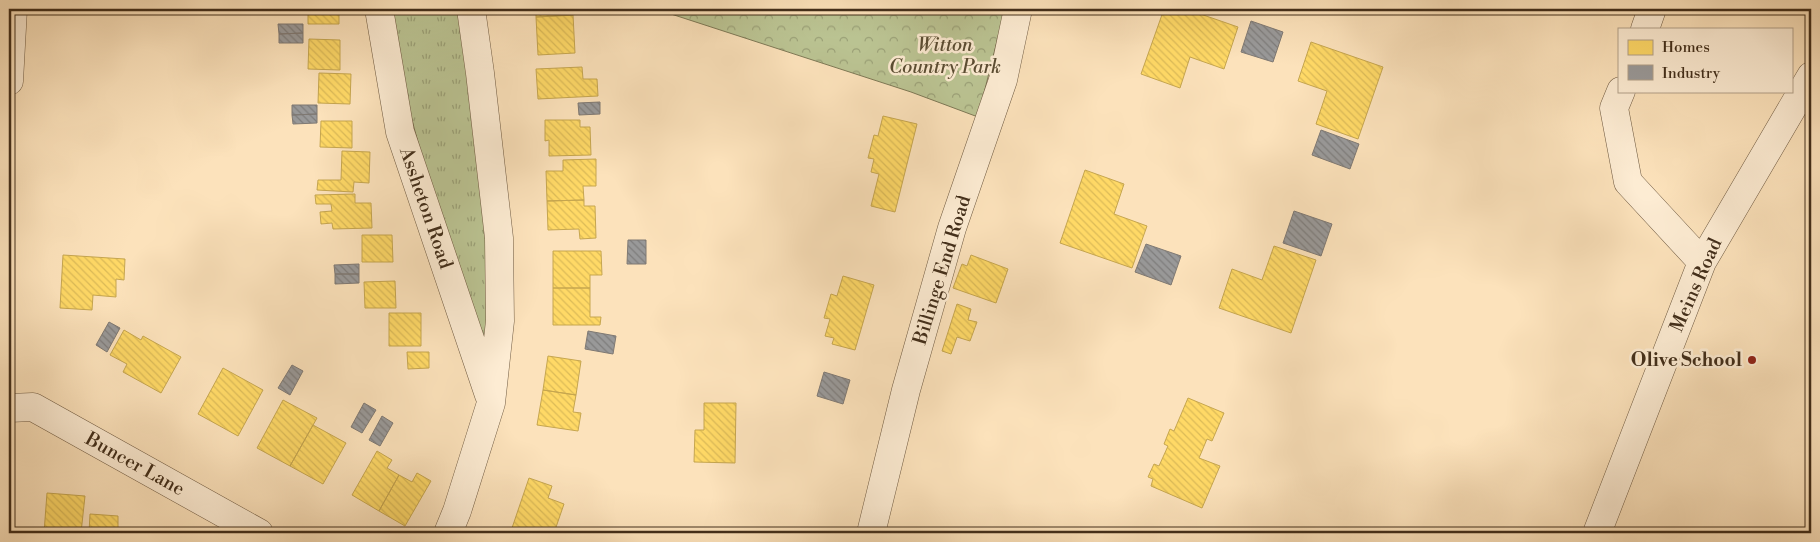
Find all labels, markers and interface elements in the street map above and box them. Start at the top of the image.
legend [1618,28,1792,92]
park label: Witton Country Park [889,33,1001,79]
text: Homes [1662,38,1710,57]
text: Industry [1662,64,1721,83]
street label: Assheton Road [394,143,458,272]
street label: Billinge End Road [908,192,976,348]
street label: Meins Road [1665,234,1727,336]
place label: Olive School [1631,348,1742,372]
marker: Olive School [1746,354,1758,366]
street label: Buncer Lane [80,426,189,501]

